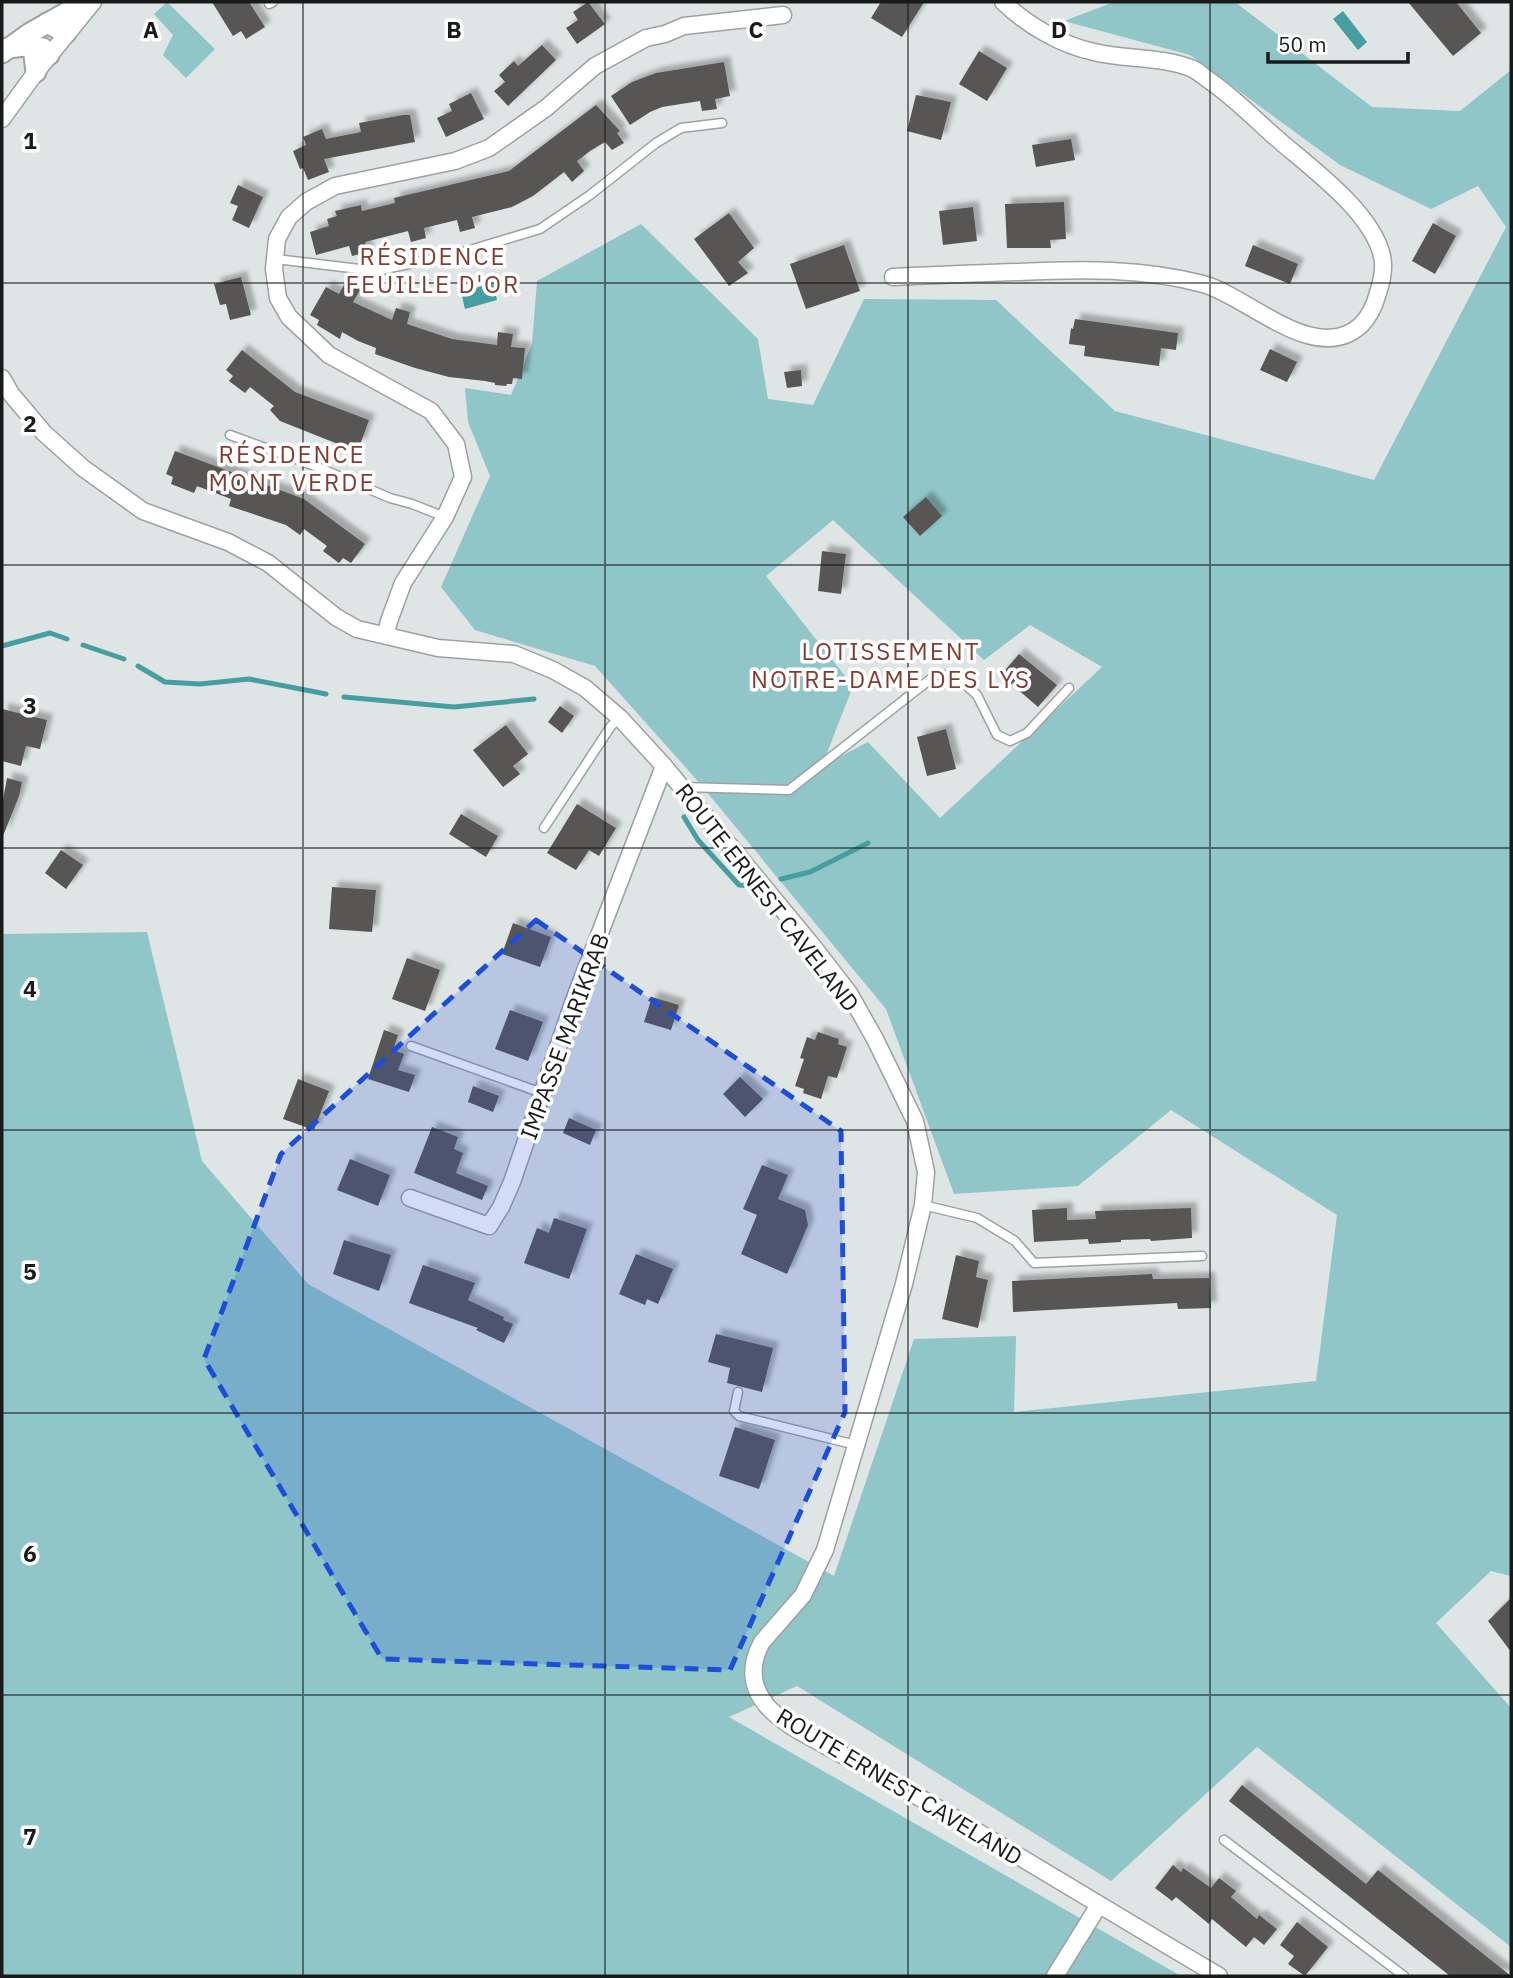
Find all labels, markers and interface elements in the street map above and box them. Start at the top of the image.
text: A [143,14,159,44]
text: B [446,14,462,44]
text: C [749,14,764,44]
text: D [1051,14,1067,44]
scale bar [1268,21,1408,65]
text: 50 m [1278,30,1327,58]
text: 1 [23,125,37,155]
district label: RÉSIDENCE FEUILLE D'OR [346,240,520,300]
text: 2 [23,408,37,438]
district label: RÉSIDENCE MONT VERDE [209,438,375,498]
district label: LOTISSEMENT NOTRE-DAME DES LYS [751,635,1031,695]
text: 3 [23,690,37,720]
street label: ROUTE ERNEST CAVELAND [669,777,867,1017]
street label: IMPASSE MARIKRAB [513,929,615,1143]
text: 4 [23,973,37,1003]
text: 5 [23,1256,37,1286]
text: 6 [23,1538,37,1568]
street label: ROUTE ERNEST CAVELAND [772,1701,1028,1871]
text: 7 [23,1821,37,1851]

